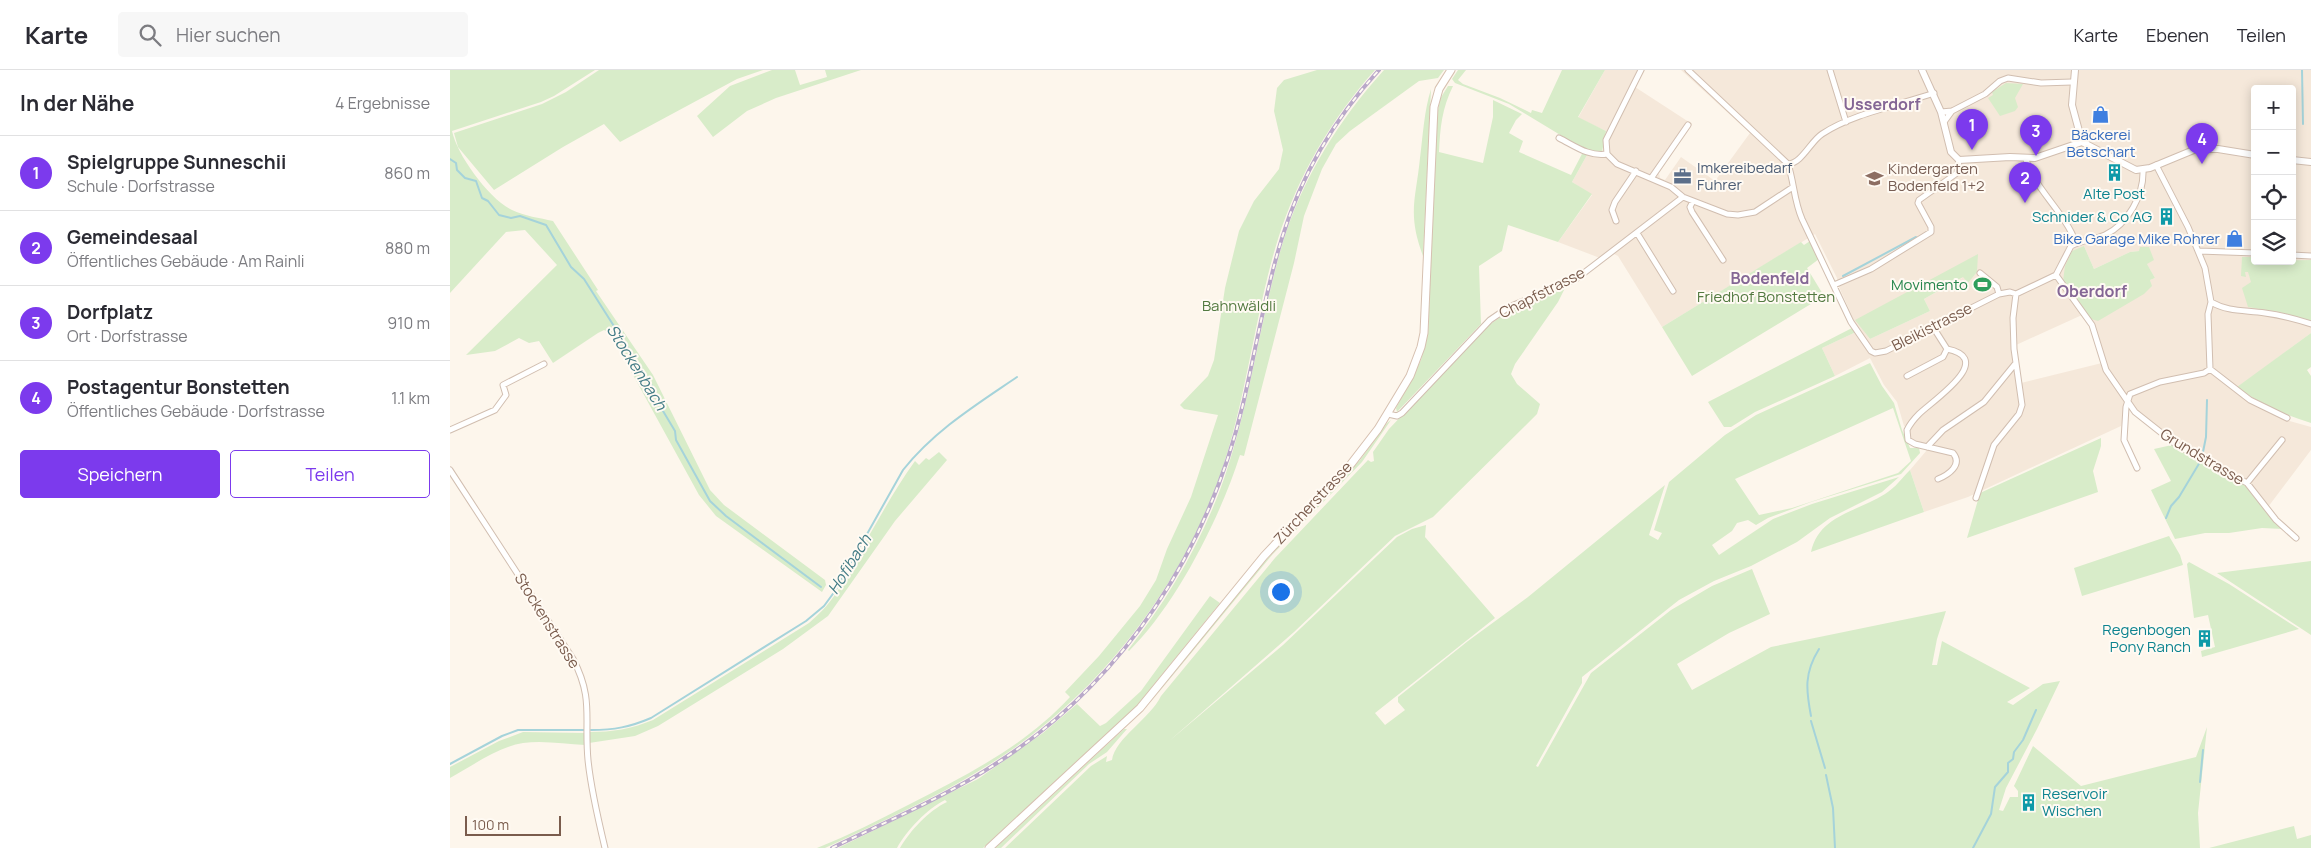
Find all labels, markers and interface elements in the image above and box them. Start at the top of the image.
search box [118,12,468,57]
text: Karte [25,18,88,51]
icon: search [136,21,164,49]
text: Hier suchen [176,22,280,48]
text: Karte [2074,23,2118,47]
text: Ebenen [2146,23,2209,47]
text: Teilen [2237,23,2286,47]
map controls [2251,85,2296,265]
button: + [2251,85,2296,130]
text: In der Nähe [20,89,134,117]
text: 4 Ergebnisse [335,92,430,114]
district label: Usserdorf [1844,93,1920,115]
shop icon: Bäckerei Betschart [2091,104,2111,124]
pin: 1 [1956,109,1988,150]
pin: 3 [2020,115,2052,156]
pin: 4 [2186,123,2218,164]
place label: Bäckerei Betschart [2067,124,2135,162]
button: − [2251,130,2296,175]
text: Spielgruppe Sunneschii [67,149,286,175]
place label: Imkereibedarf Fuhrer [1697,157,1793,195]
place label: Kindergarten Bodenfeld 1+2 [1888,158,1985,196]
text: 1 [32,162,40,184]
text: 860 m [384,162,430,184]
pin: 2 [2009,162,2041,203]
building icon: Alte Post [2104,163,2124,183]
office icon: Imkereibedarf Fuhrer [1673,167,1693,187]
school or university icon: Kindergarten Bodenfeld 1+2 [1864,168,1884,188]
text: Schule · Dorfstrasse [67,175,215,197]
button: locate [2251,175,2296,220]
place label: Alte Post [2083,183,2145,204]
place label: Schnider & Co AG [2032,206,2152,227]
building icon: Schnider & Co AG [2156,207,2176,227]
button: layers [2251,220,2296,265]
text: Gemeindesaal [67,224,198,250]
place label: Bike Garage Mike Rohrer [2053,228,2221,249]
shop icon: Bike Garage Mike Rohrer [2224,229,2244,249]
text: 2 [31,237,41,259]
text: 880 m [385,237,430,259]
text: Öffentliches Gebäude · Am Rainli [67,250,305,272]
street label: Chapfstrasse [1495,262,1589,323]
district label: Bodenfeld [1731,267,1809,289]
place label: Movimento [1891,274,1968,295]
sports icon: Movimento [1972,275,1992,295]
district label: Oberdorf [2057,280,2127,302]
park label: Friedhof Bonstetten [1697,286,1835,307]
park label: Bahnwäldli [1202,295,1276,316]
street label: Bleikistrasse [1888,297,1976,356]
text: Dorfplatz [67,299,153,325]
text: 3 [31,312,41,334]
text: 910 m [387,312,430,334]
water label: Stockenbach [602,320,672,415]
text: Ort · Dorfstrasse [67,325,188,347]
text: Postagentur Bonstetten [67,374,290,400]
text: 4 [31,387,41,409]
text: 1.1 km [391,387,430,409]
text: Öffentliches Gebäude · Dorfstrasse [67,400,325,422]
street label: Grundstrasse [2156,423,2248,490]
button: Speichern [20,450,220,498]
button: Teilen [230,450,430,498]
street label: Zürcherstrasse [1269,456,1357,549]
water label: Hofibach [822,529,876,598]
street label: Stockenstrasse [510,569,585,673]
your location [1268,579,1294,605]
place label: Regenbogen Pony Ranch [2102,619,2191,657]
building icon: Regenbogen Pony Ranch [2195,629,2215,649]
place label: Reservoir Wischen [2042,783,2108,821]
building icon: Reservoir Wischen [2018,793,2038,813]
scale bar [465,813,561,836]
text: 100 m [472,815,509,834]

